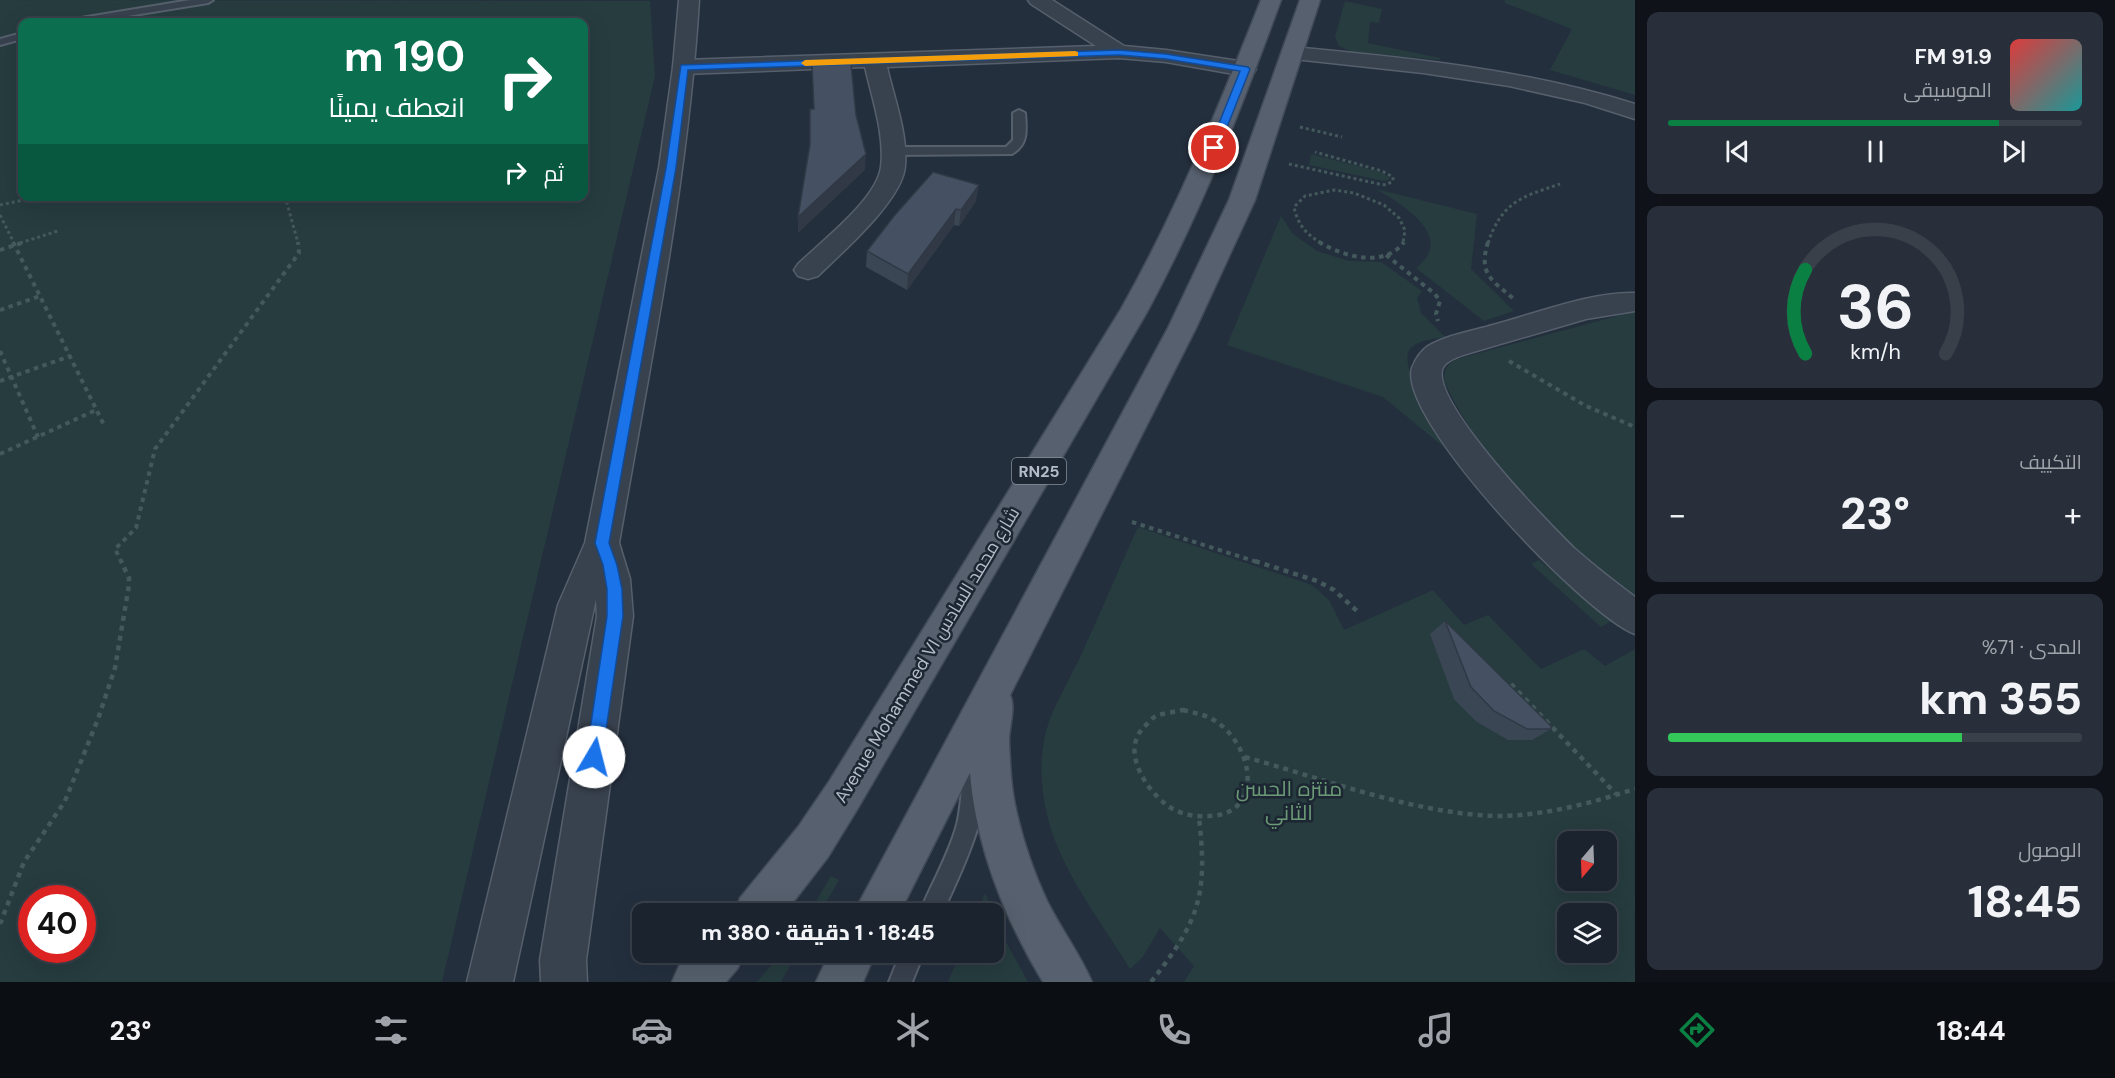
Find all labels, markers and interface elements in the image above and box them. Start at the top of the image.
text: 190 m [344,29,465,84]
icon: right [486,42,564,120]
text: 91.9 FM [1914,42,1992,71]
text: الموسيقى [1903,77,1992,103]
text: انعطف يمينًا [328,90,465,125]
pin [1188,122,1239,173]
icon: arrive [1197,131,1230,164]
icon: previous [1721,135,1754,168]
icon: pause [1859,135,1892,168]
icon: next [1997,135,2030,168]
icon: right [499,156,532,189]
text: ثم [544,159,564,188]
text: 36 [1836,266,1914,347]
text: km/h [1850,338,1900,366]
text: التكييف [2019,449,2082,475]
road number: RN25 [1012,458,1066,484]
text: 23° [1840,484,1910,543]
text: − [1668,493,1686,536]
text: + [2064,493,2082,536]
street label: Avenue Mohammed VI شارع محمد السادس [829,503,1025,807]
text: المدى · 71% [1982,634,2082,660]
text: 355 km [1919,669,2082,728]
position arrow [562,725,626,789]
park label: منتزه الحسن الثاني [1236,775,1342,829]
north arrow [1557,831,1617,891]
map controls [1557,831,1617,963]
text: الوصول [2018,837,2082,863]
text: 18:45 [1968,872,2082,931]
speed limit sign: 40 [18,885,96,963]
button: layers [1557,903,1617,963]
text: 18:45 · 1 دقيقة · 380 m [701,918,935,947]
icon: filters [370,1009,412,1051]
icon: car [631,1009,673,1051]
icon: climate [892,1009,934,1051]
icon: phone [1153,1009,1195,1051]
icon: music [1415,1009,1457,1051]
icon: directions [1676,1009,1718,1051]
text: 23° [110,1013,151,1048]
text: 18:44 [1937,1013,2005,1048]

